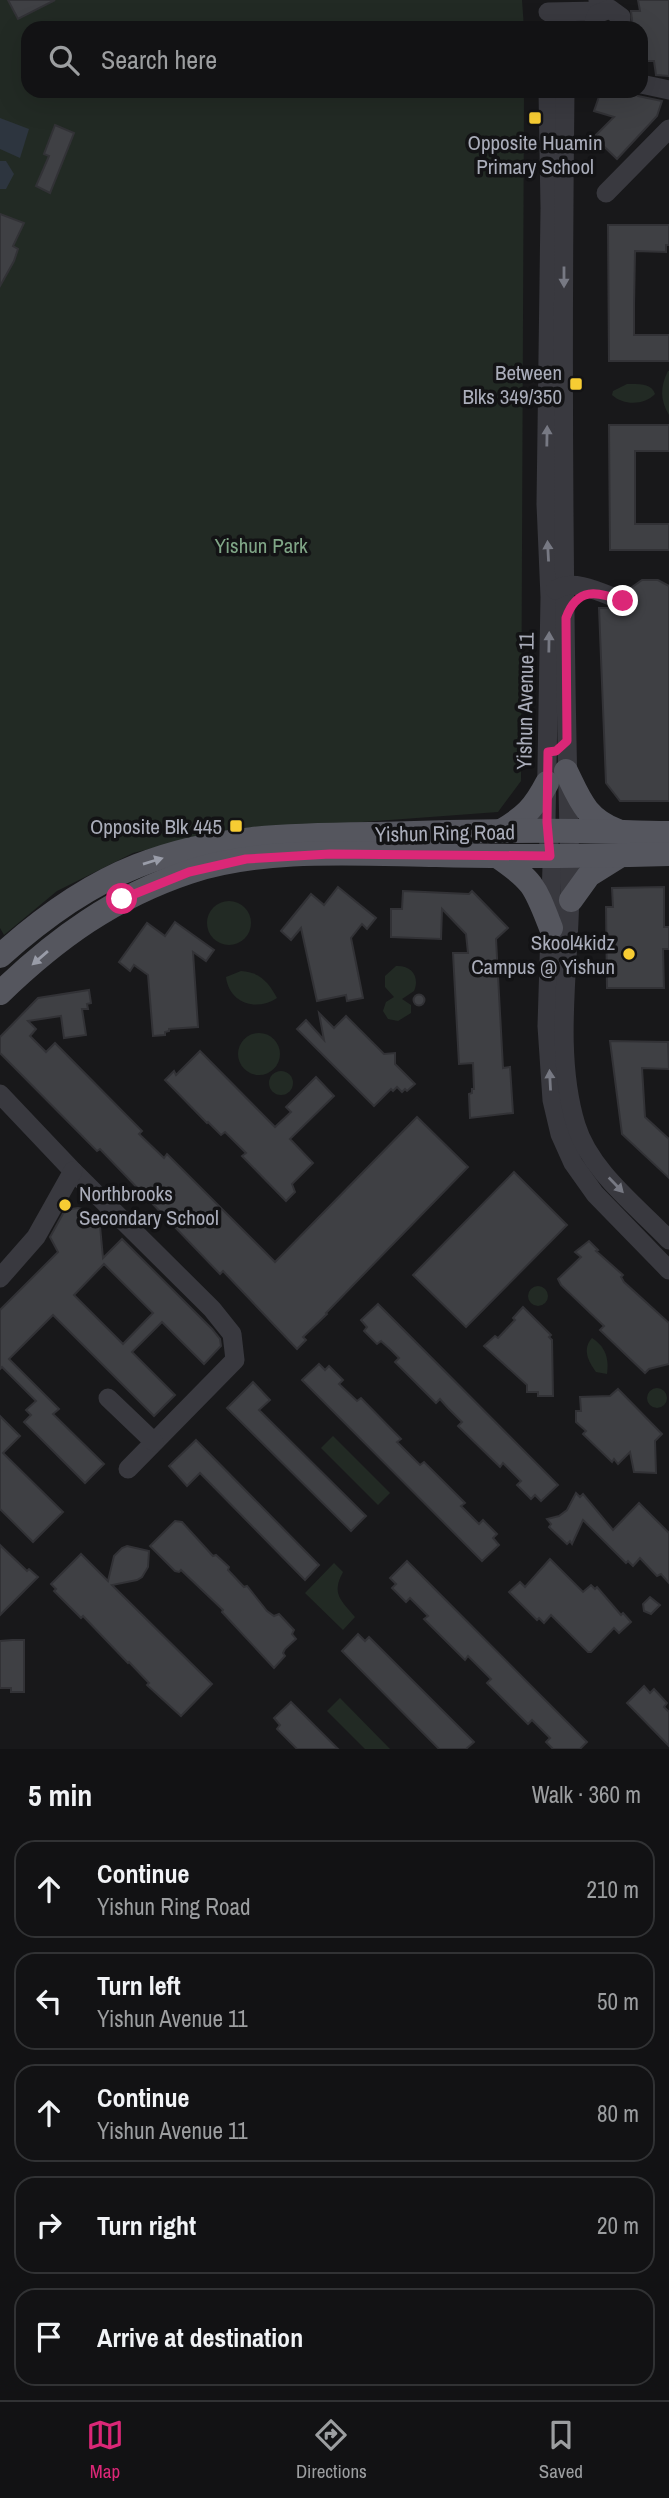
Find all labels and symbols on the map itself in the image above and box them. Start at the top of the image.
marker: Opposite Huamin Primary School [527,110,543,126]
place label: Opposite Huamin Primary School [468,128,602,181]
one-way arrow [558,266,570,288]
place label: Between Blks 349/350 [462,358,562,411]
marker: Between Blks 349/350 [568,376,584,392]
one-way arrow [541,425,552,447]
park label: Yishun Park [214,531,308,560]
one-way arrow [542,539,553,561]
route end [607,585,638,616]
one-way arrow [543,631,555,653]
street label: Yishun Avenue 11 [509,632,541,770]
place label: Opposite Blk 445 [90,812,222,841]
street label: Yishun Ring Road [375,817,515,849]
marker: Opposite Blk 445 [228,818,244,834]
one-way arrow [142,855,163,866]
route start [106,883,137,914]
place label: Skool4kidz Campus @ Yishun [471,928,615,981]
marker: Skool4kidz Campus @ Yishun [621,946,637,962]
one-way arrow [31,950,48,965]
one-way arrow [545,1069,556,1091]
one-way arrow [607,1176,623,1193]
place label: Northbrooks Secondary School [79,1179,219,1232]
marker: Northbrooks Secondary School [57,1197,73,1213]

